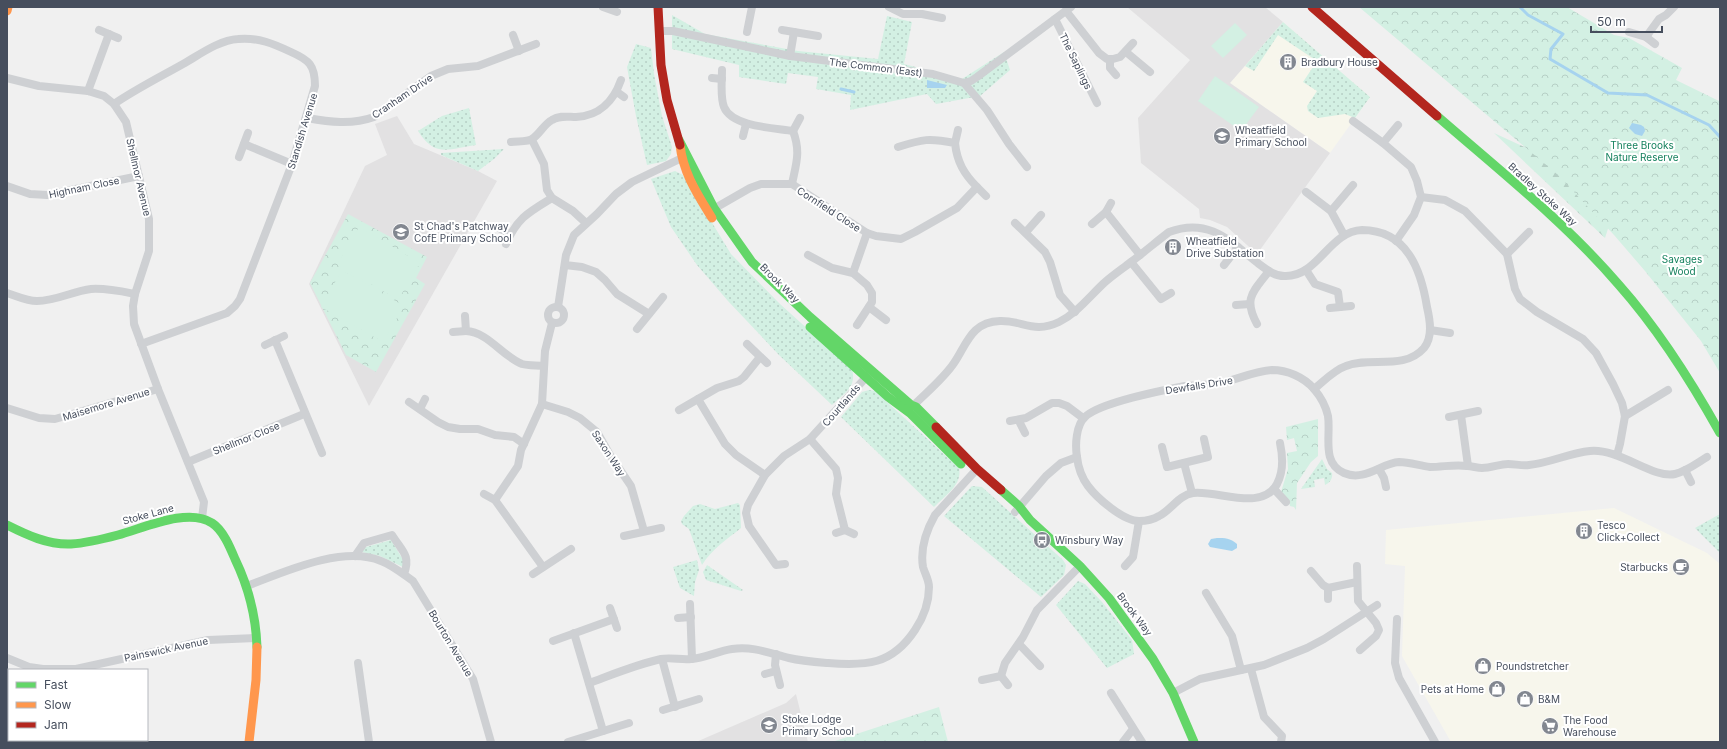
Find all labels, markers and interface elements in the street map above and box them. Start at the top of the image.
scale bar [1591,8,1662,34]
text: 50 m [1597,14,1626,29]
street label: The Saplings [1057,31,1095,91]
building icon: Bradbury House [1278,52,1298,72]
street label: The Common (East) [829,55,923,79]
place label: Bradbury House [1301,56,1378,68]
street label: Cranham Drive [369,71,435,121]
street label: Standish Avenue [285,91,319,170]
place label: Wheatfield Primary School [1235,124,1307,148]
school or university icon: Wheatfield Primary School [1212,126,1232,146]
street label: Shellmor Avenue [124,137,154,217]
park label: Three Brooks Nature Reserve [1606,139,1679,163]
street label: Bradley Stoke Way [1506,160,1580,228]
street label: Highnam Close [48,174,121,200]
street label: Cornfield Close [795,184,863,234]
place label: St Chad's Patchway CofE Primary School [414,220,512,244]
school or university icon: St Chad's Patchway CofE Primary School [391,222,411,242]
place label: Wheatfield Drive Substation [1186,235,1264,259]
building icon: Wheatfield Drive Substation [1163,237,1183,257]
park label: Savages Wood [1662,253,1702,277]
street label: Brook Way [758,261,802,305]
street label: Dewfalls Drive [1164,374,1234,396]
street label: Courtlands [819,382,863,428]
street label: Maisemore Avenue [61,385,151,423]
street label: Shellmor Close [211,419,281,457]
street label: Saxon Way [590,428,629,479]
street label: Stoke Lane [121,501,175,527]
place label: Tesco Click+Collect [1597,519,1660,543]
building icon: Tesco Click+Collect [1574,521,1594,541]
bus stop icon: Winsbury Way [1032,530,1052,550]
place label: Winsbury Way [1055,534,1124,546]
cafe icon: Starbucks [1671,557,1691,577]
place label: Starbucks [1620,561,1668,573]
street label: Brook Way [1115,590,1155,638]
street label: Bourton Avenue [426,608,476,679]
street label: Painswick Avenue [123,634,209,664]
shop icon: Poundstretcher [1473,656,1493,676]
place label: Poundstretcher [1496,660,1569,672]
legend [8,669,148,741]
text: Fast [44,677,68,692]
shop icon: Pets at Home [1487,679,1507,699]
place label: Pets at Home [1421,683,1484,695]
shop icon: B&M [1515,689,1535,709]
place label: B&M [1538,693,1560,705]
text: Slow [44,697,72,712]
place label: Stoke Lodge Primary School [782,713,854,737]
place label: The Food Warehouse [1563,714,1616,738]
school or university icon: Stoke Lodge Primary School [759,715,779,735]
supermarket icon: The Food Warehouse [1540,716,1560,736]
text: Jam [44,717,68,732]

